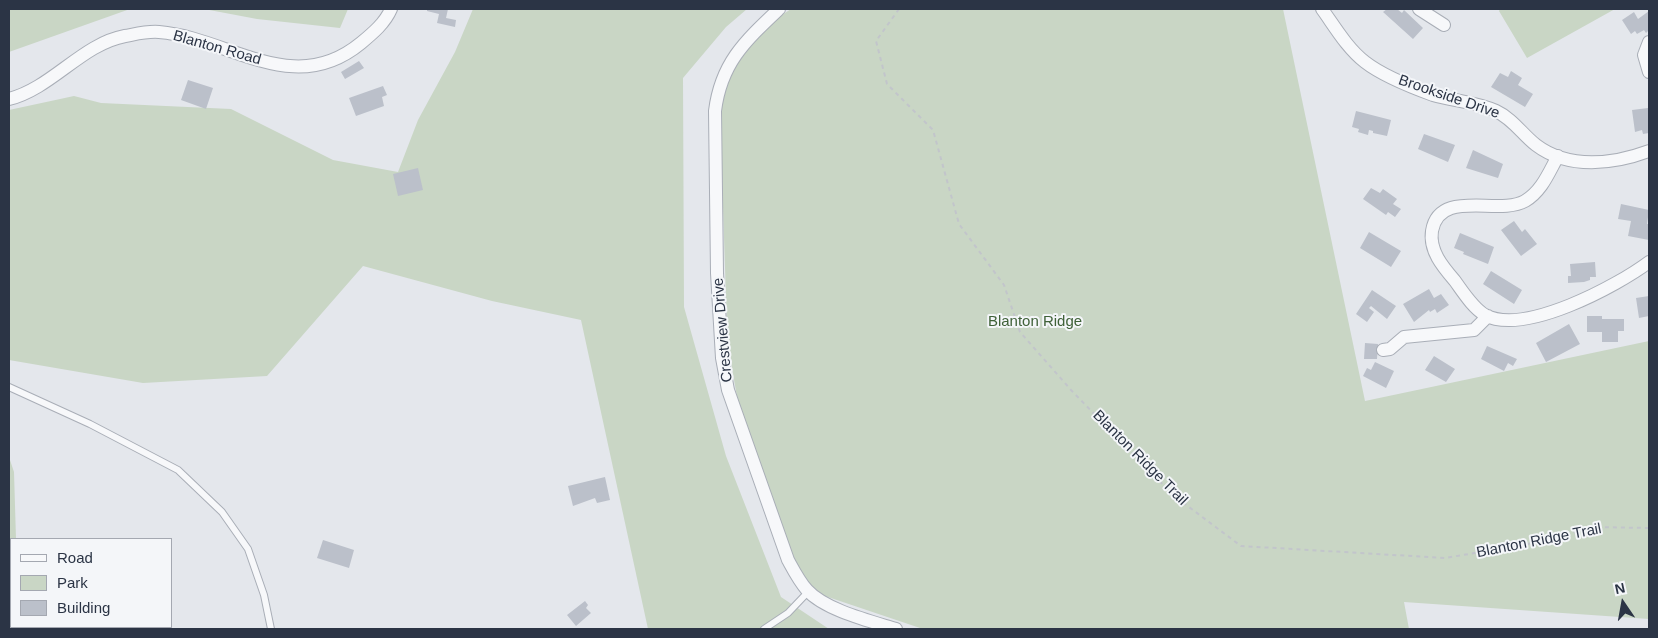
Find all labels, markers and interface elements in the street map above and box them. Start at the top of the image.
street label: Blanton Road [171,27,263,69]
street label: Brookside Drive [1396,71,1502,123]
street label: Crestview Drive [709,277,737,383]
park label: Blanton Ridge [988,313,1082,331]
street label: Blanton Ridge Trail [1089,407,1191,509]
street label: Blanton Ridge Trail [1475,520,1603,562]
legend [10,538,172,628]
text: Road [57,549,93,566]
text: Park [57,574,88,591]
north arrow [1598,578,1648,628]
text: N [1613,579,1626,597]
text: Building [57,599,110,616]

